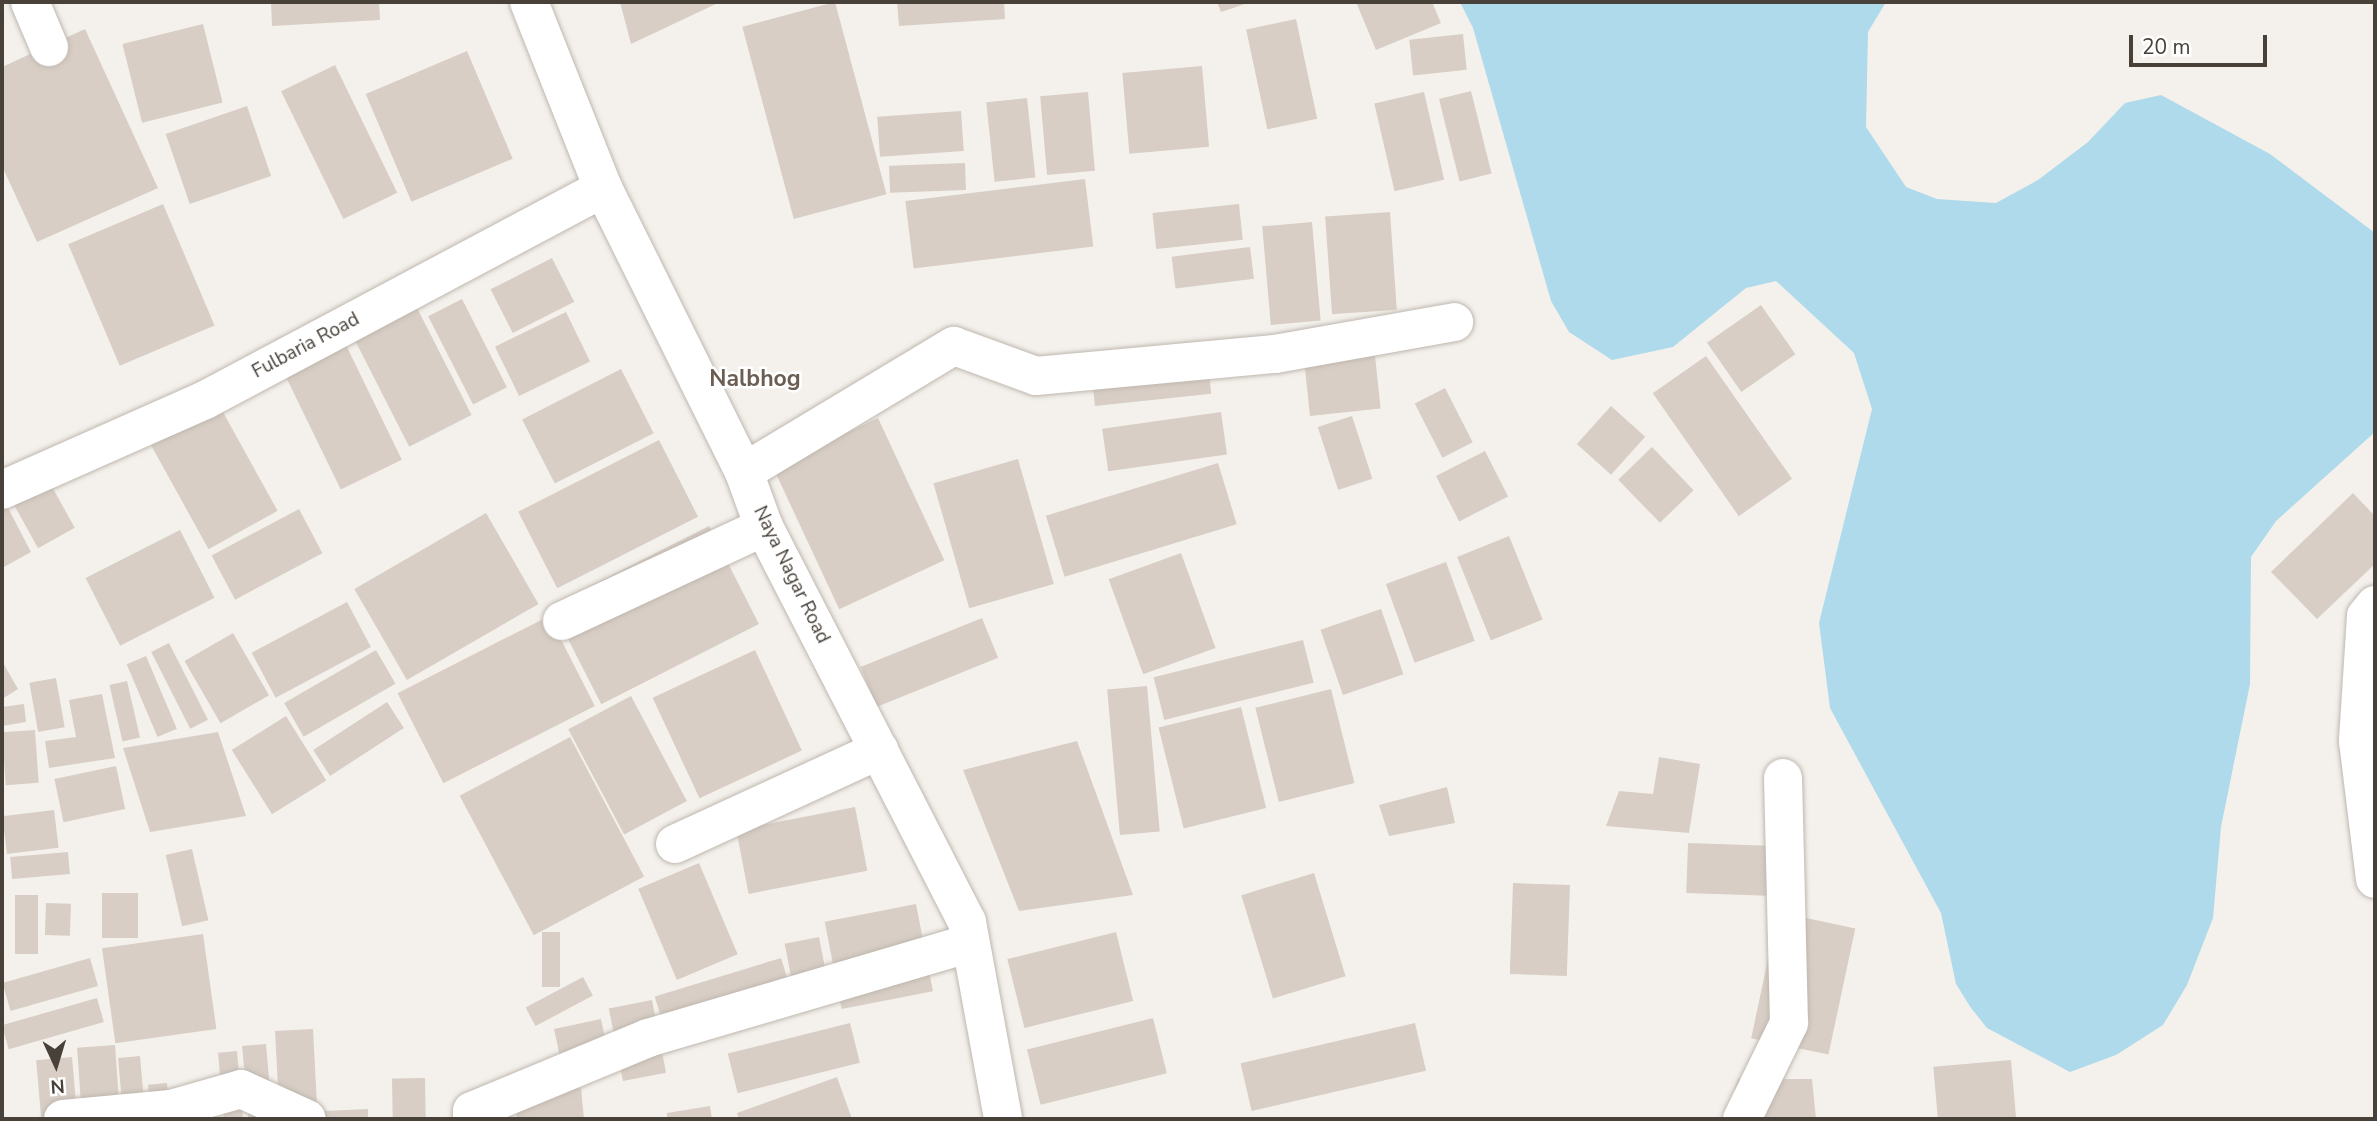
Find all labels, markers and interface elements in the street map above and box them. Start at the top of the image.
scale bar [2132,21,2270,65]
text: 20 m [2142,33,2191,61]
street label: Fulbaria Road [249,308,363,384]
district label: Nalbhog [709,365,801,393]
street label: Naya Nagar Road [748,503,834,647]
north arrow [21,1030,91,1100]
text: N [49,1072,65,1099]

